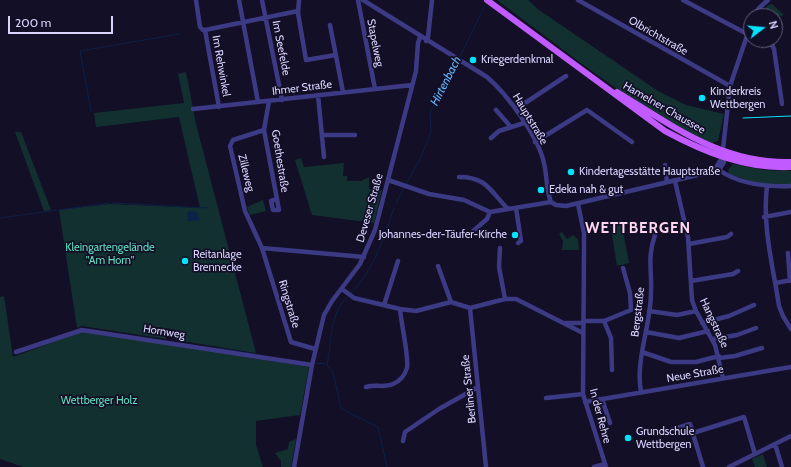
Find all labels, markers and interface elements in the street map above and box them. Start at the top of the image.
scale bar [10,8,115,34]
north arrow [743,8,783,48]
street label: Olbrichtstraße [626,14,690,58]
text: 200 m [15,15,51,30]
street label: Stapelweg [364,18,386,68]
street label: Im Seefelde [269,19,293,77]
text: N [766,19,781,31]
street label: Im Rehwinkel [209,34,233,98]
place label: Kriegerdenkmal [481,53,553,67]
water label: Hirtenbach [427,54,465,108]
marker: Kriegerdenkmal [468,55,478,65]
street label: Ihmer Straße [271,78,333,98]
street label: Hamelner Chaussee [621,79,707,137]
place label: Kinderkreis Wettbergen [710,85,765,111]
street label: Hauptstraße [510,91,550,147]
marker: Kinderkreis Wettbergen [697,93,707,103]
street label: Goethestraße [269,129,291,193]
street label: Zilleweg [235,153,257,193]
place label: Kindertagesstätte Hauptstraße [579,165,720,179]
marker: Kindertagesstätte Hauptstraße [566,167,576,177]
street label: Deveser Straße [354,172,386,244]
place label: Edeka nah & gut [549,183,623,197]
marker: Edeka nah & gut [536,185,546,195]
district label: WETTBERGEN [585,220,691,238]
place label: Johannes-der-Täufer-Kirche [379,228,507,242]
marker: Johannes-der-Täufer-Kirche [510,230,520,240]
park label: Kleingartengelände "Am Horn" [65,241,155,267]
place label: Reitanlage Brennecke [193,248,242,274]
marker: Reitanlage Brennecke [180,256,190,266]
street label: Ringstraße [275,278,303,330]
street label: Bergstraße [628,286,648,338]
street label: Hangstraße [697,296,731,350]
street label: Hornweg [142,322,186,342]
street label: Berliner Straße [459,354,479,424]
street label: Neue Straße [665,362,725,386]
street label: In der Rehre [586,387,614,445]
park label: Wettberger Holz [61,394,137,408]
place label: Grundschule Wettbergen [636,425,694,451]
marker: Grundschule Wettbergen [623,433,633,443]

